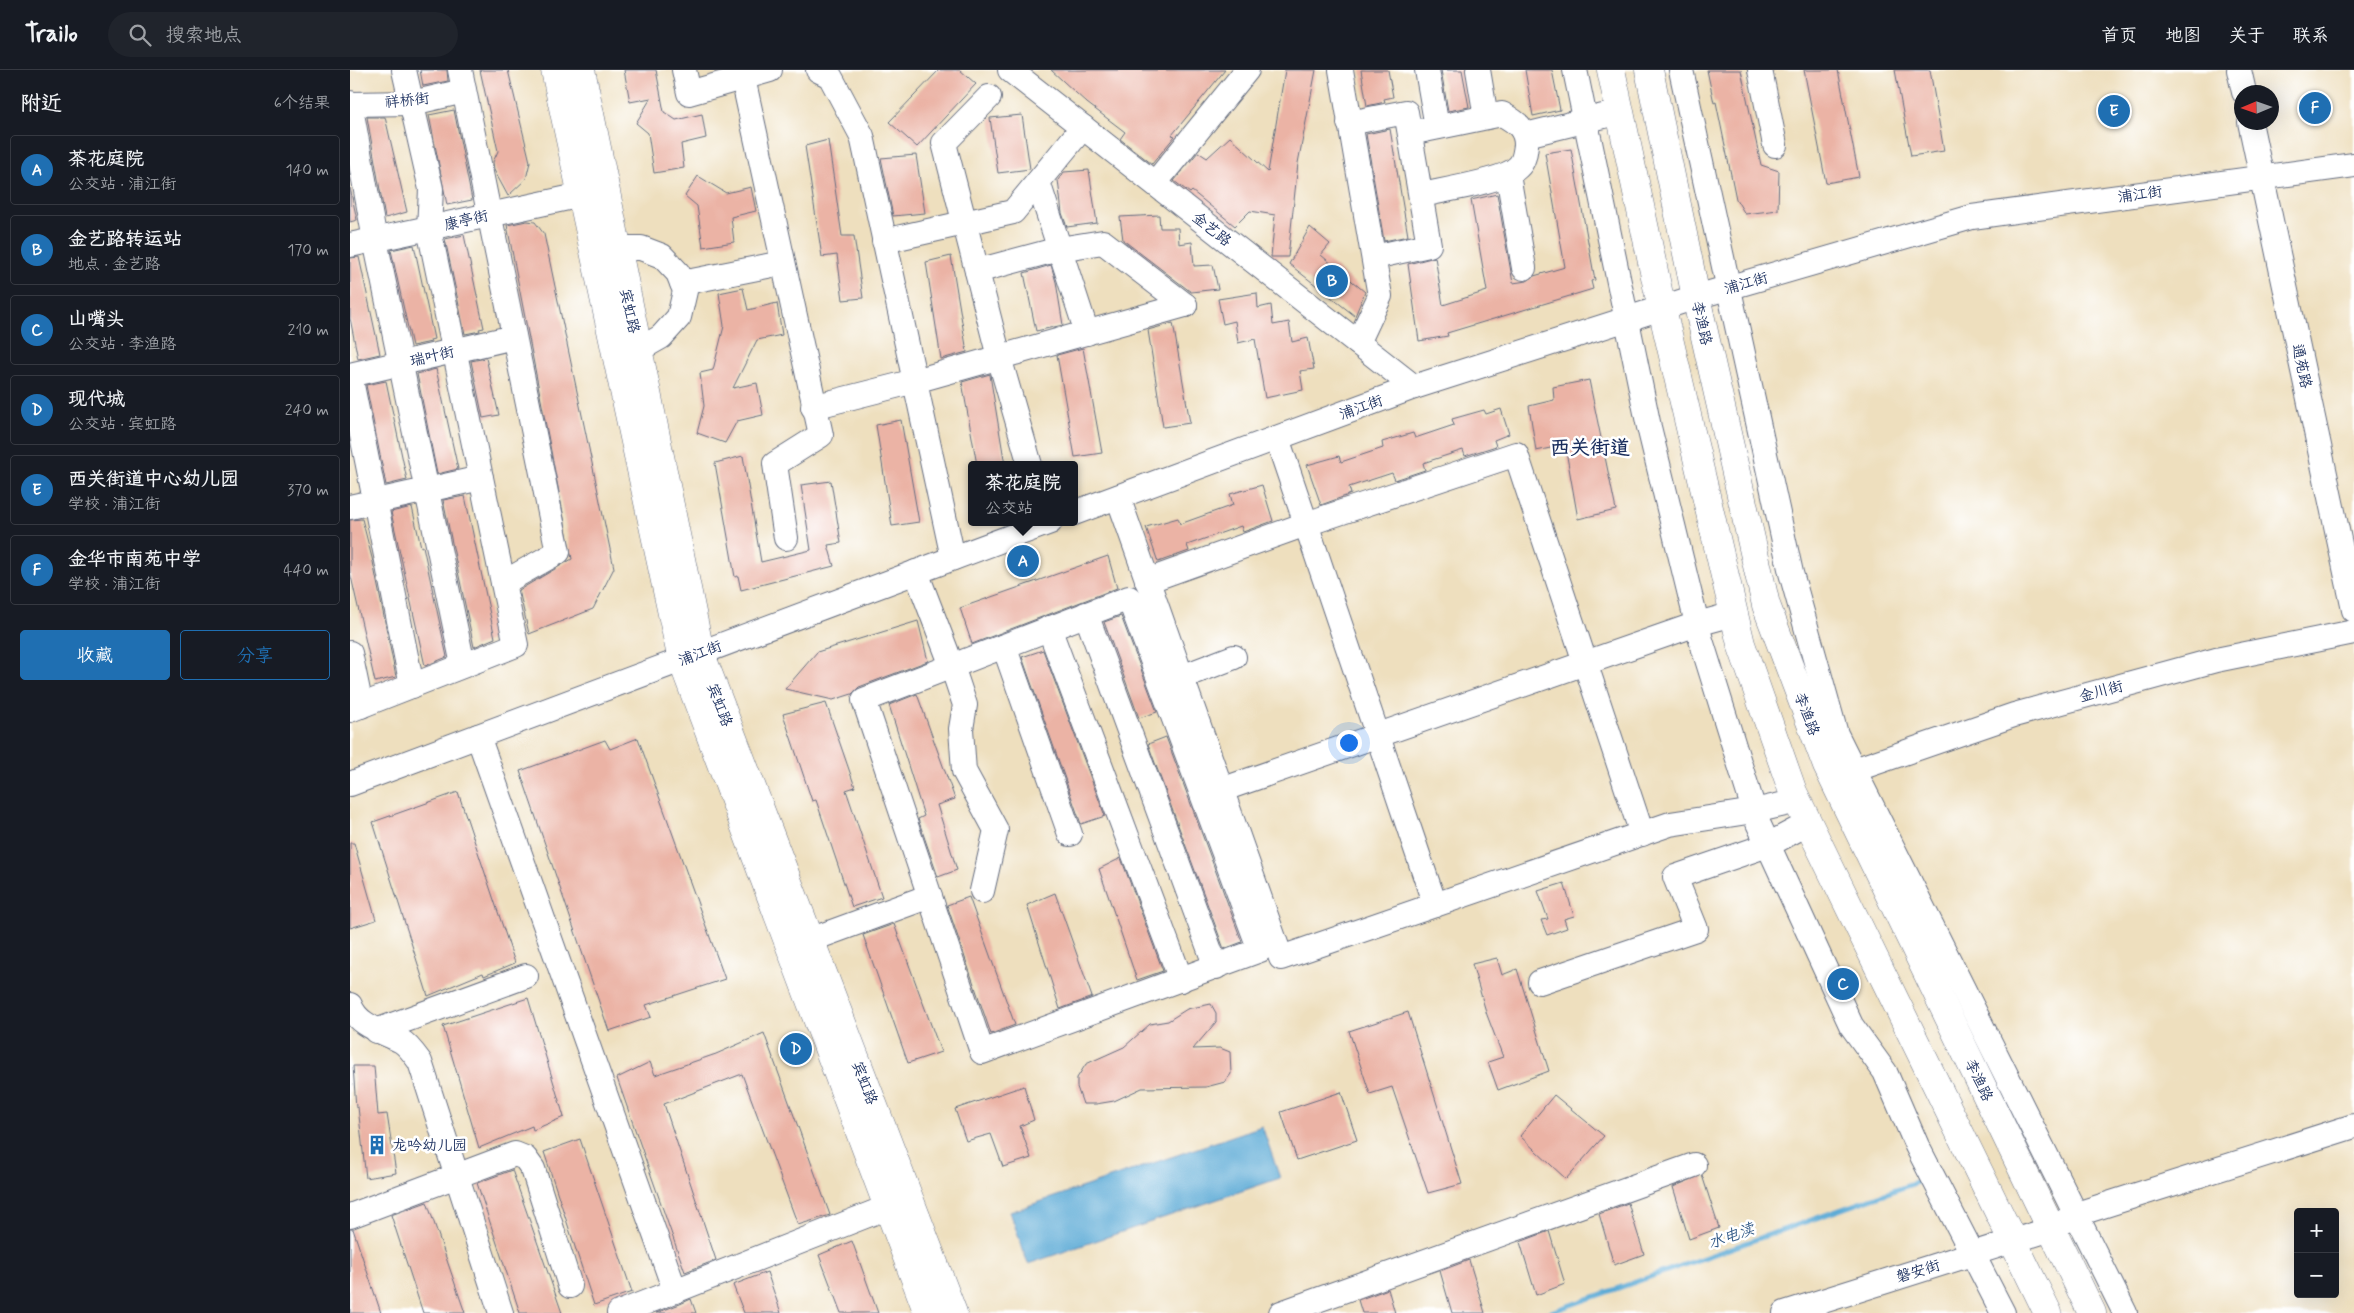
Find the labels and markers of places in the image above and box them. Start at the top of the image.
pin: F [2299,89,2331,127]
pin: E [2098,92,2130,130]
pin: B [1316,262,1348,300]
pin: A [1007,542,1039,580]
pin: C [1827,965,1859,1003]
pin: D [780,1030,812,1068]
building icon: 龙吟幼儿园 [366,1134,388,1156]
place label: 龙吟幼儿园 [392,1136,467,1156]

